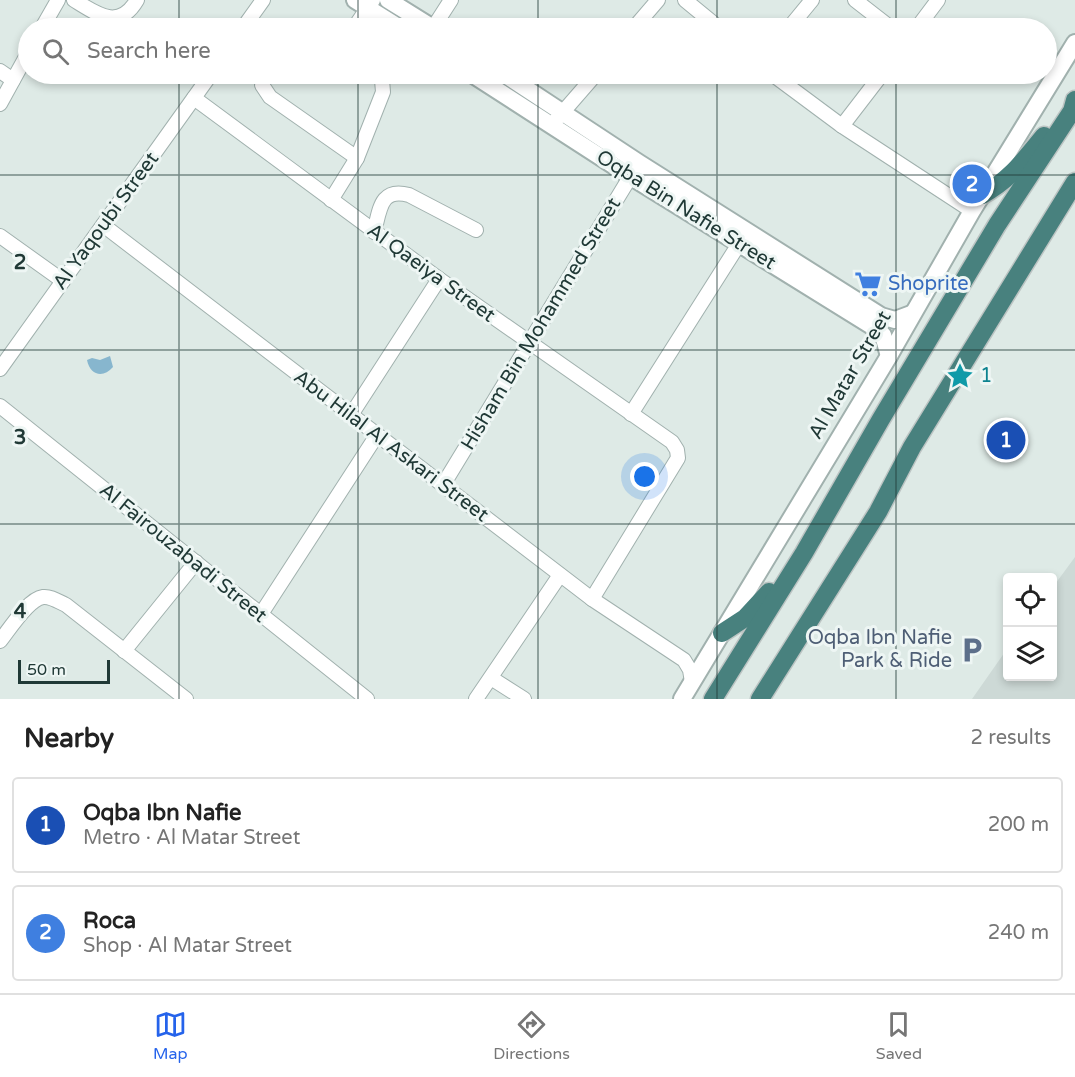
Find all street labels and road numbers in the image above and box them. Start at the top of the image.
street label: Oqba Bin Nafie Street [592,145,780,275]
street label: Al Yaqoubi Street [48,147,164,295]
street label: Hisham Bin Mohammed Street [456,193,626,455]
street label: Al Qaeiya Street [362,218,500,328]
street label: Al Matar Street [804,306,897,443]
street label: Abu Hilal Al Askari Street [289,365,493,527]
street label: Al Fairouzabadi Street [94,478,272,628]

